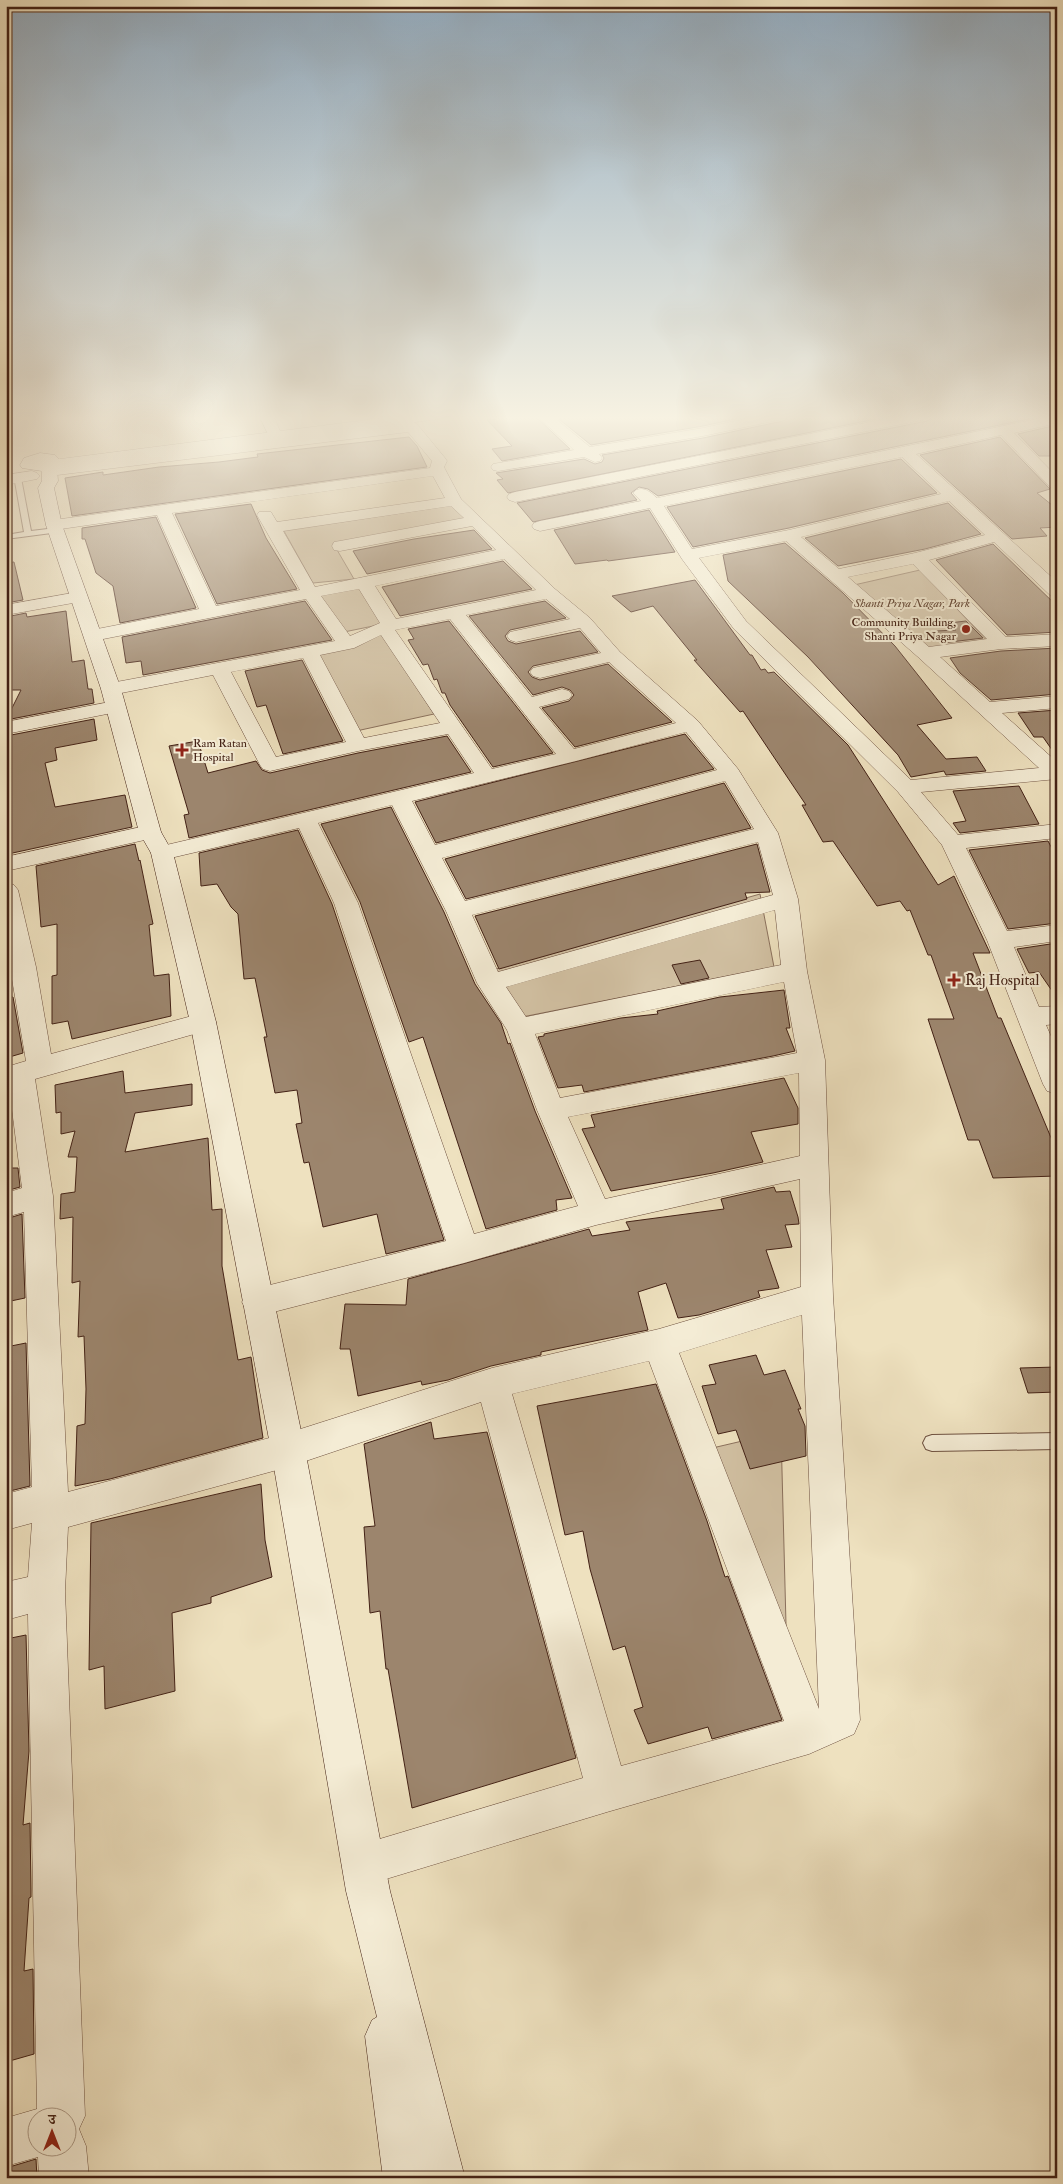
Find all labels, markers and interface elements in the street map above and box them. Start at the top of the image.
park label: Shanti Priya Nagar, Park [853,596,970,611]
place label: Community Building, Shanti Priya Nagar [851,615,957,644]
marker: Community Building, Shanti Priya Nagar [960,623,972,635]
place label: Ram Ratan Hospital [193,736,247,765]
marker: Ram Ratan Hospital [175,743,189,757]
place label: Raj Hospital [965,971,1039,991]
marker: Raj Hospital [947,973,961,987]
north arrow [28,2106,78,2156]
text: उ [47,2111,56,2128]

